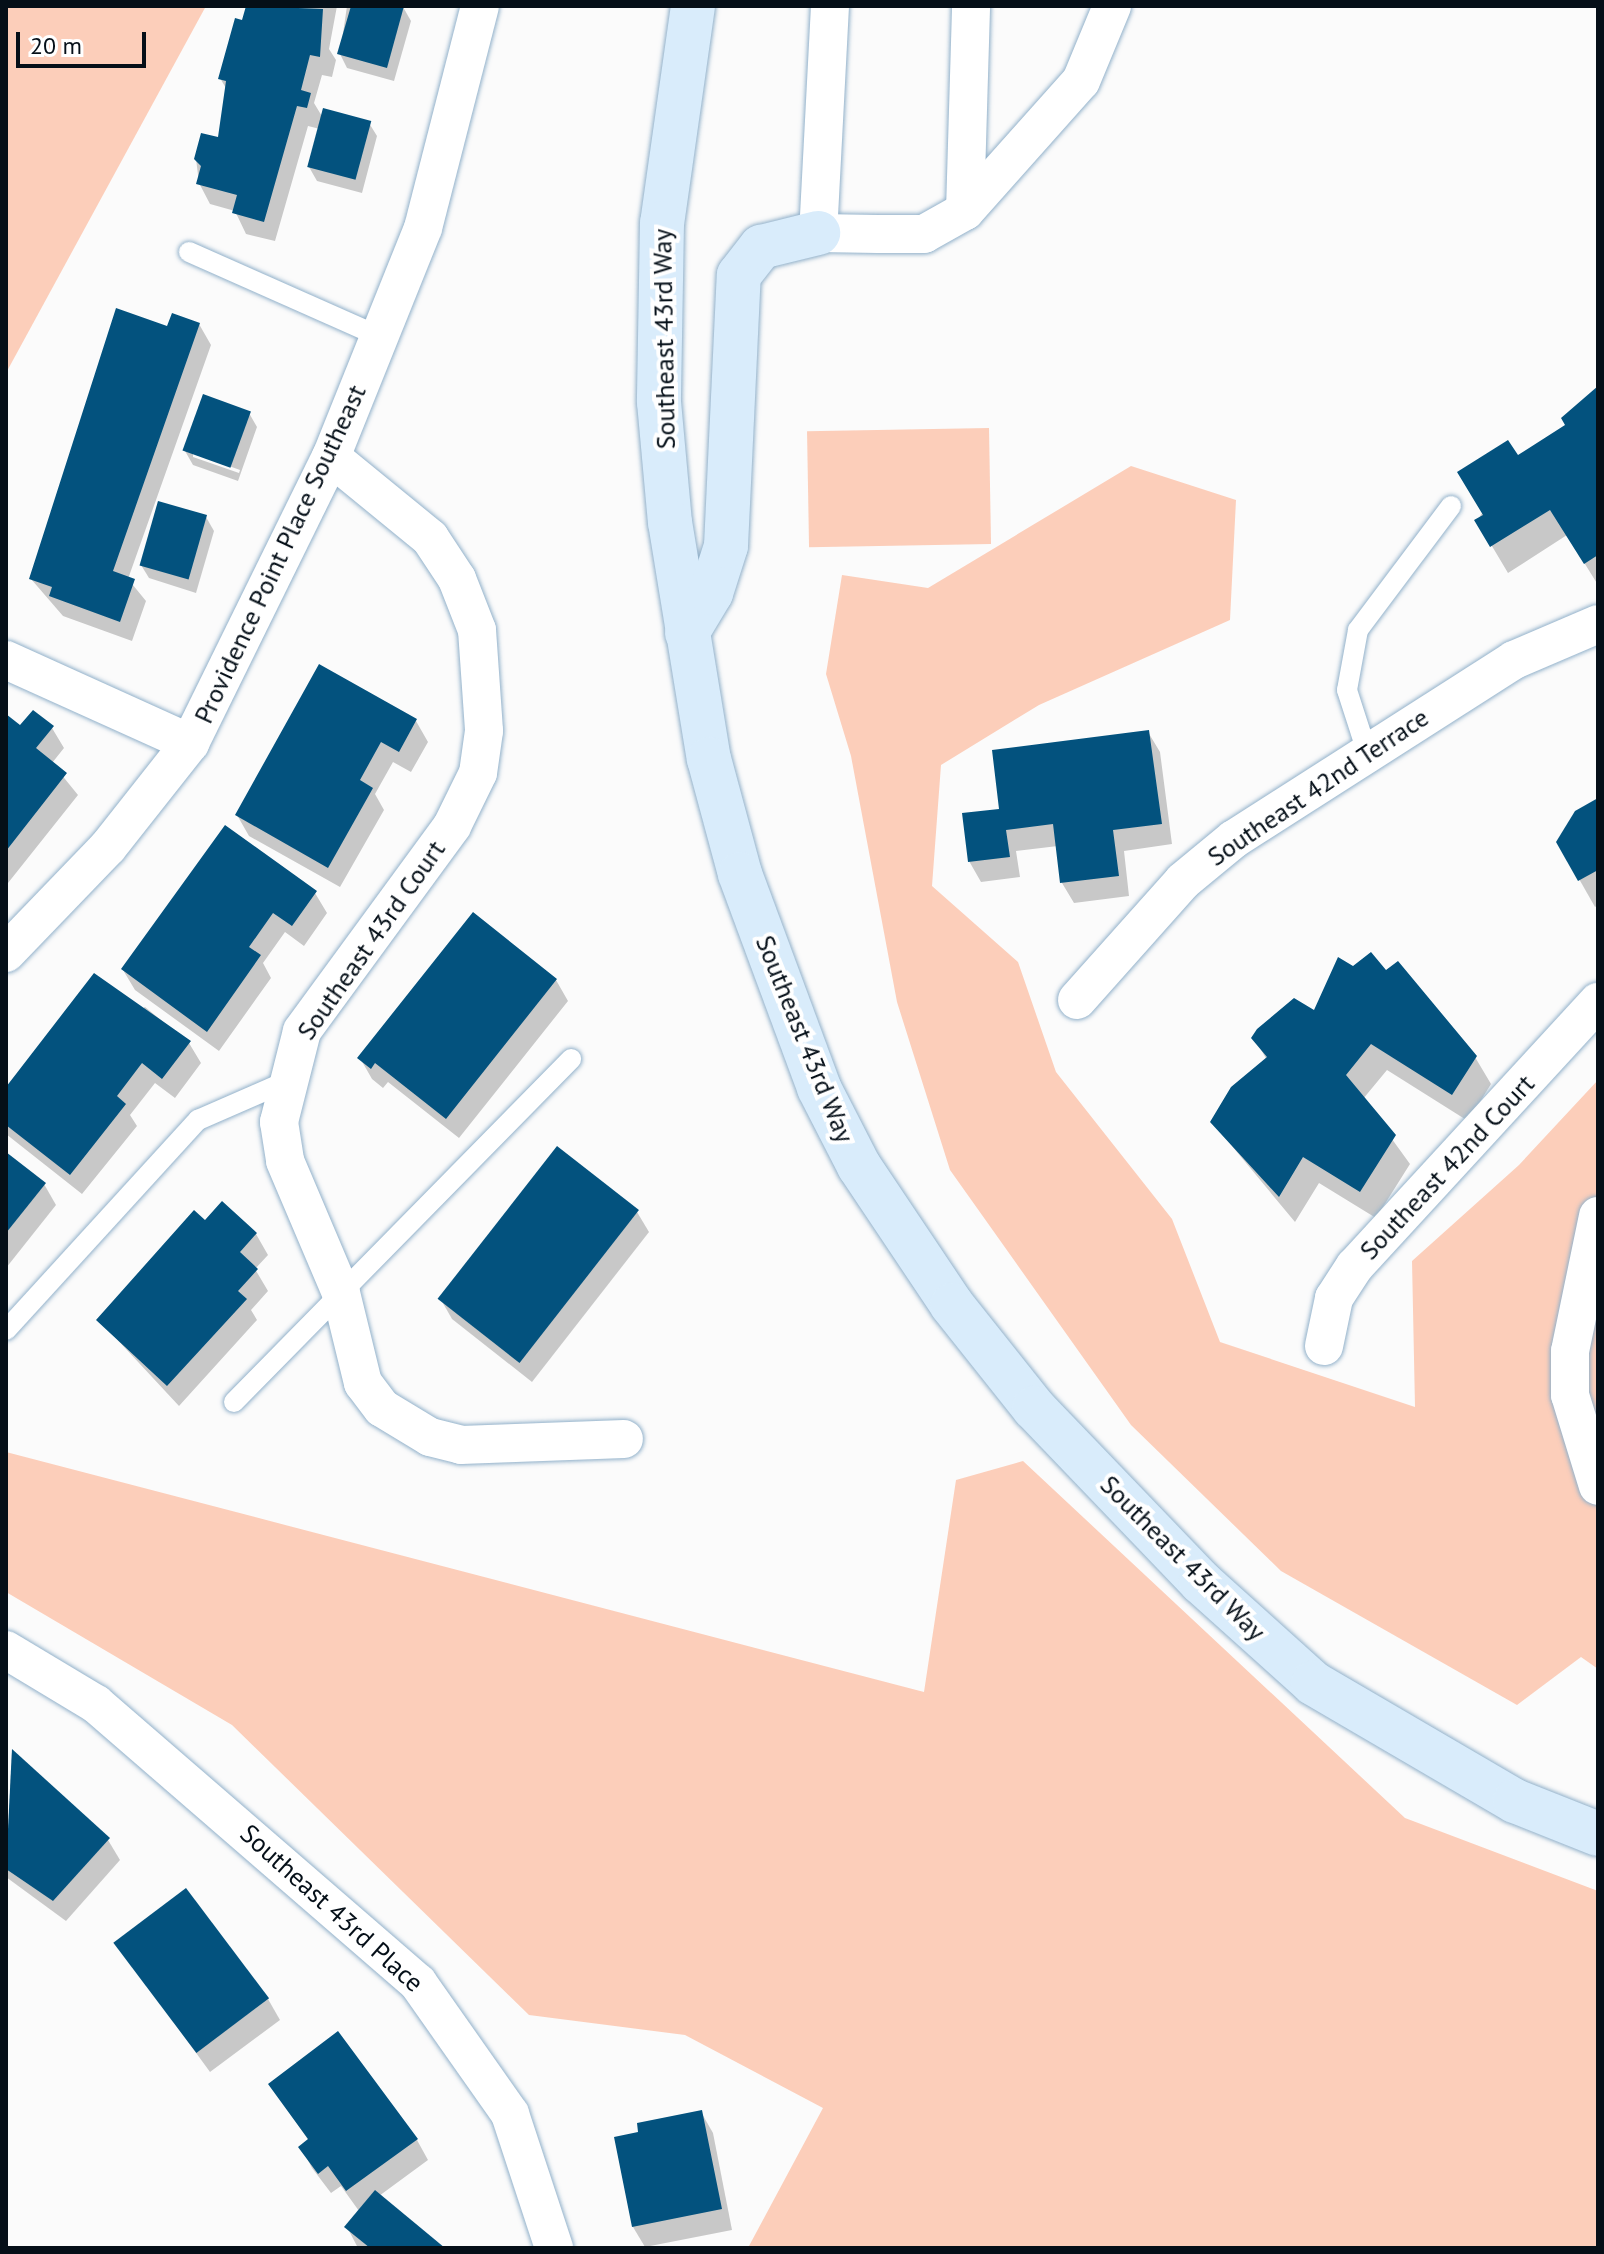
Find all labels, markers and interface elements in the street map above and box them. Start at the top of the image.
scale bar [20,16,150,66]
text: 20 m [30,30,82,61]
street label: Southeast 43rd Way [646,228,682,450]
street label: Providence Point Place Southeast [188,380,372,728]
street label: Southeast 42nd Terrace [1201,701,1435,873]
street label: Southeast 43rd Court [291,834,451,1046]
street label: Southeast 43rd Way [749,931,861,1147]
street label: Southeast 42nd Court [1353,1068,1541,1266]
street label: Southeast 43rd Way [1094,1469,1272,1647]
street label: Southeast 43rd Place [234,1818,430,1998]

